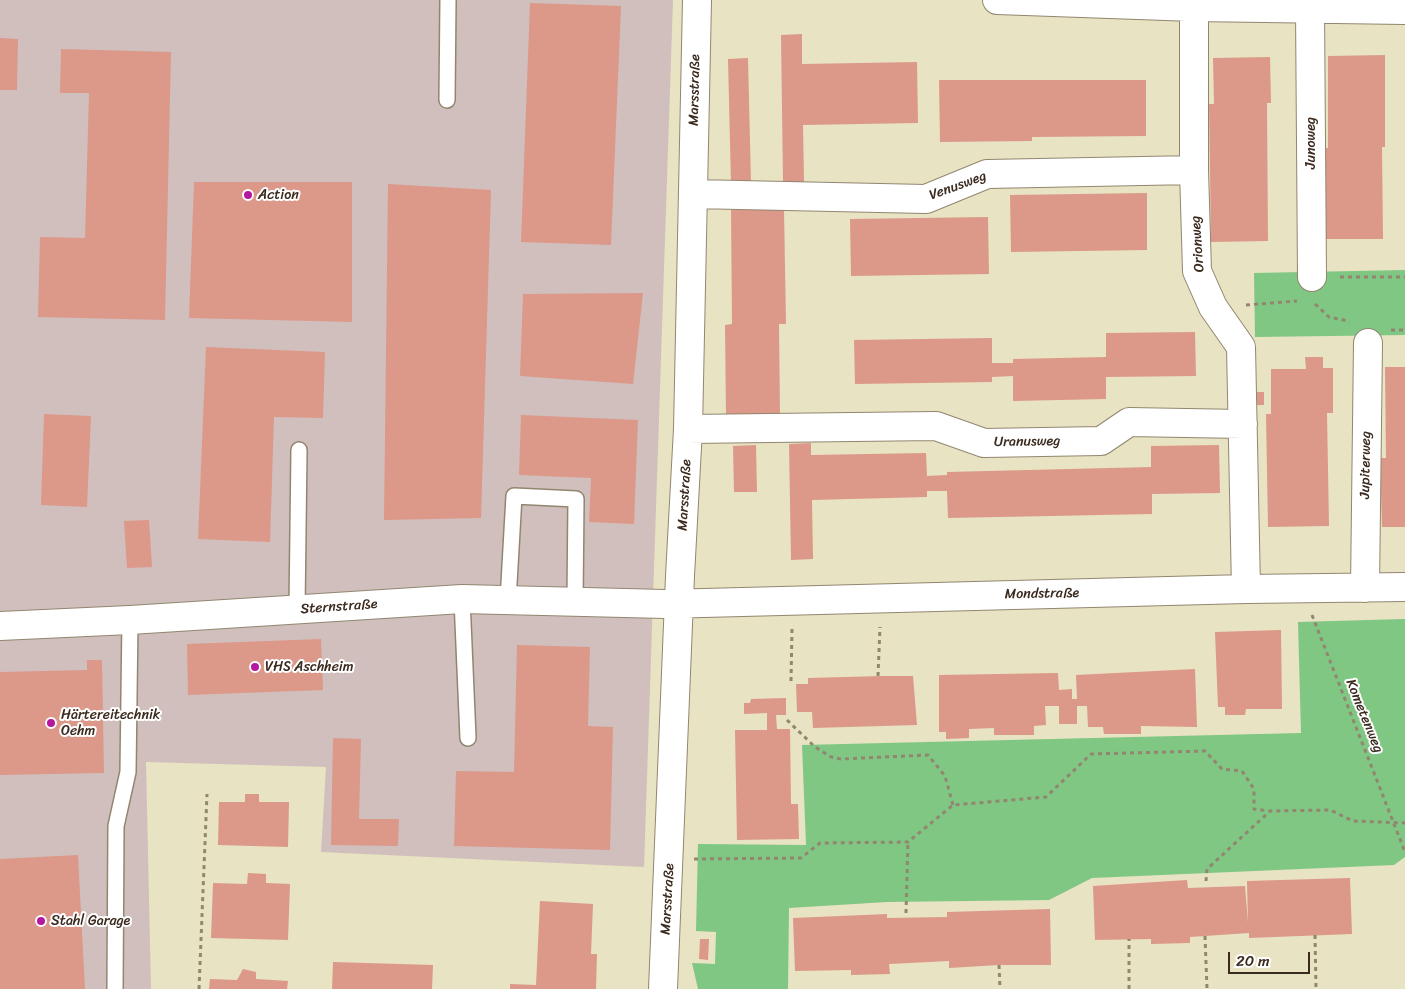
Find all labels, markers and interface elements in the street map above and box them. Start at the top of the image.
street label: Marsstraße [686,54,704,126]
street label: Junoweg [1303,117,1319,169]
street label: Venusweg [927,168,989,204]
place label: Action [258,187,299,203]
marker: Action [242,189,254,201]
street label: Orionweg [1188,215,1208,273]
street label: Jupiterweg [1357,431,1375,499]
street label: Uranusweg [994,433,1060,451]
street label: Marsstraße [675,459,695,531]
street label: Mondstraße [1005,585,1079,603]
street label: Sternstraße [300,596,378,618]
place label: VHS Aschheim [265,659,353,675]
marker: VHS Aschheim [249,661,261,673]
street label: Kometenweg [1342,677,1386,755]
place label: Härtereitechnik Oehm [61,707,160,740]
marker: Härtereitechnik Oehm [45,717,57,729]
street label: Marsstraße [658,863,678,935]
place label: Stahl Garage [51,913,130,929]
marker: Stahl Garage [35,915,47,927]
scale bar [1230,942,1312,974]
text: 20 m [1236,948,1270,974]

